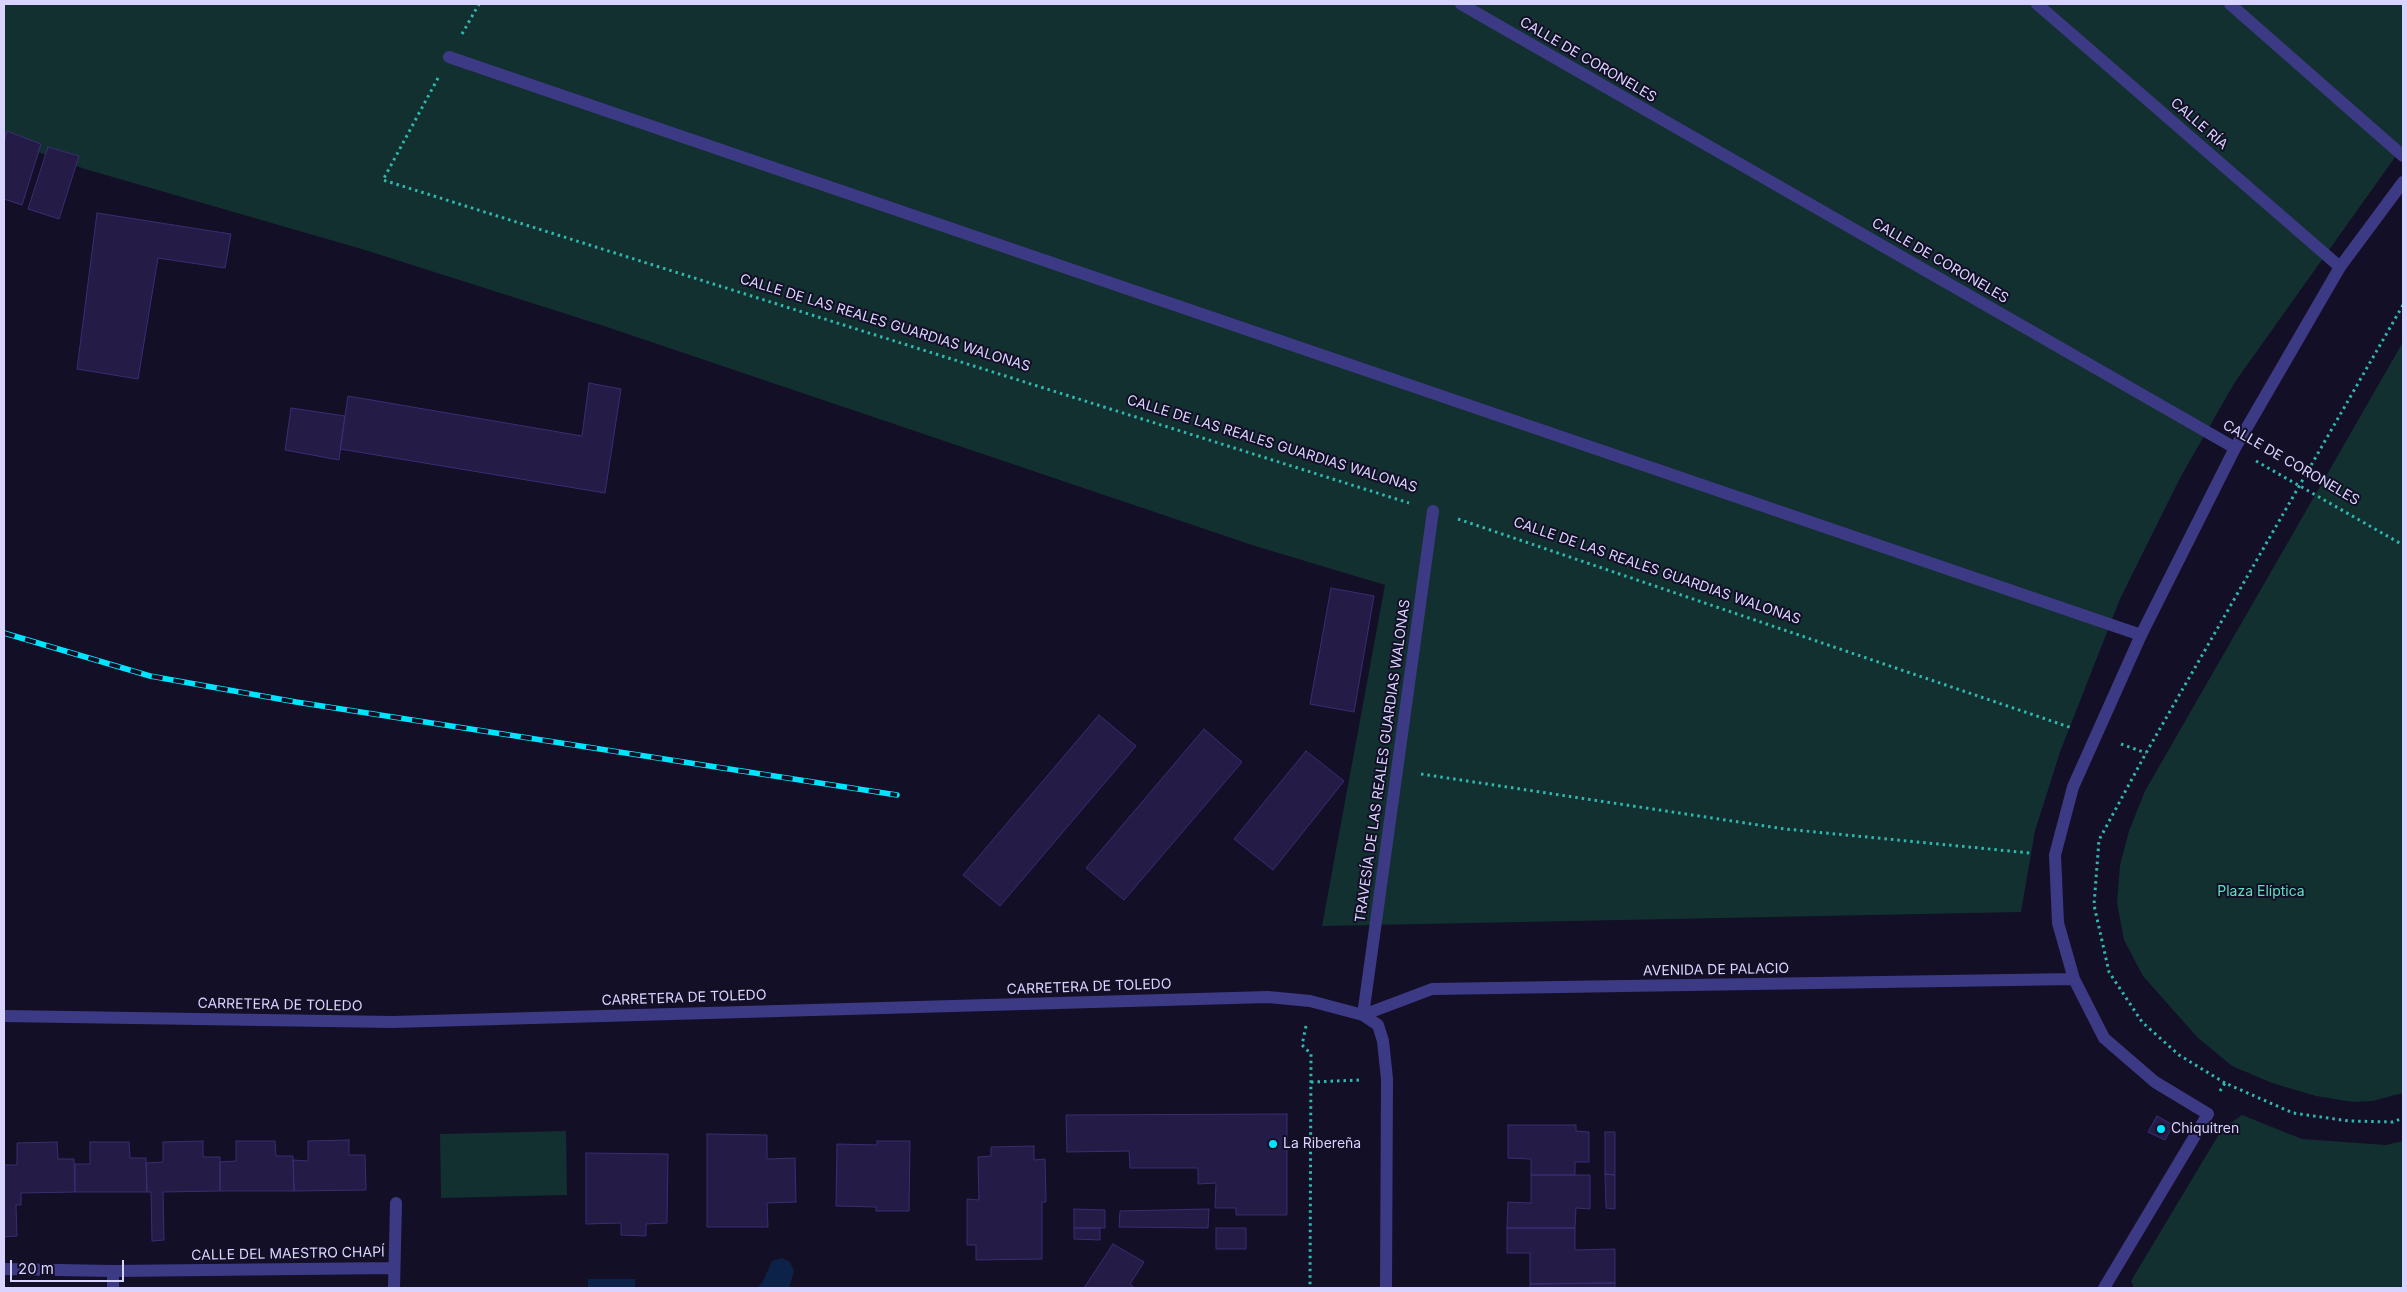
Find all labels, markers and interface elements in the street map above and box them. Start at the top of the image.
street label: CALLE DE CORONELES [1517,14,1659,106]
street label: CALLE RÍA [2167,95,2231,153]
street label: CALLE DE CORONELES [1869,215,2011,307]
street label: CALLE DE LAS REALES GUARDIAS WALONAS [738,271,1032,375]
street label: CALLE DE LAS REALES GUARDIAS WALONAS [1125,392,1419,496]
street label: CALLE DE CORONELES [2220,417,2362,509]
street label: CALLE DE LAS REALES GUARDIAS WALONAS [1511,514,1803,628]
street label: TRAVESÍA DE LAS REALES GUARDIAS WALONAS [1352,598,1414,924]
park label: Plaza Elíptica [2217,884,2305,900]
street label: AVENIDA DE PALACIO [1643,960,1789,980]
street label: CARRETERA DE TOLEDO [1006,976,1172,998]
street label: CARRETERA DE TOLEDO [601,987,767,1009]
street label: CARRETERA DE TOLEDO [197,995,363,1015]
place label: Chiquitren [2171,1121,2239,1137]
marker: Chiquitren [2155,1123,2167,1135]
place label: La Ribereña [1283,1136,1361,1152]
marker: La Ribereña [1267,1138,1279,1150]
street label: CALLE DEL MAESTRO CHAPÍ [191,1244,385,1264]
scale bar [12,1250,126,1282]
text: 20 m [18,1259,54,1278]

